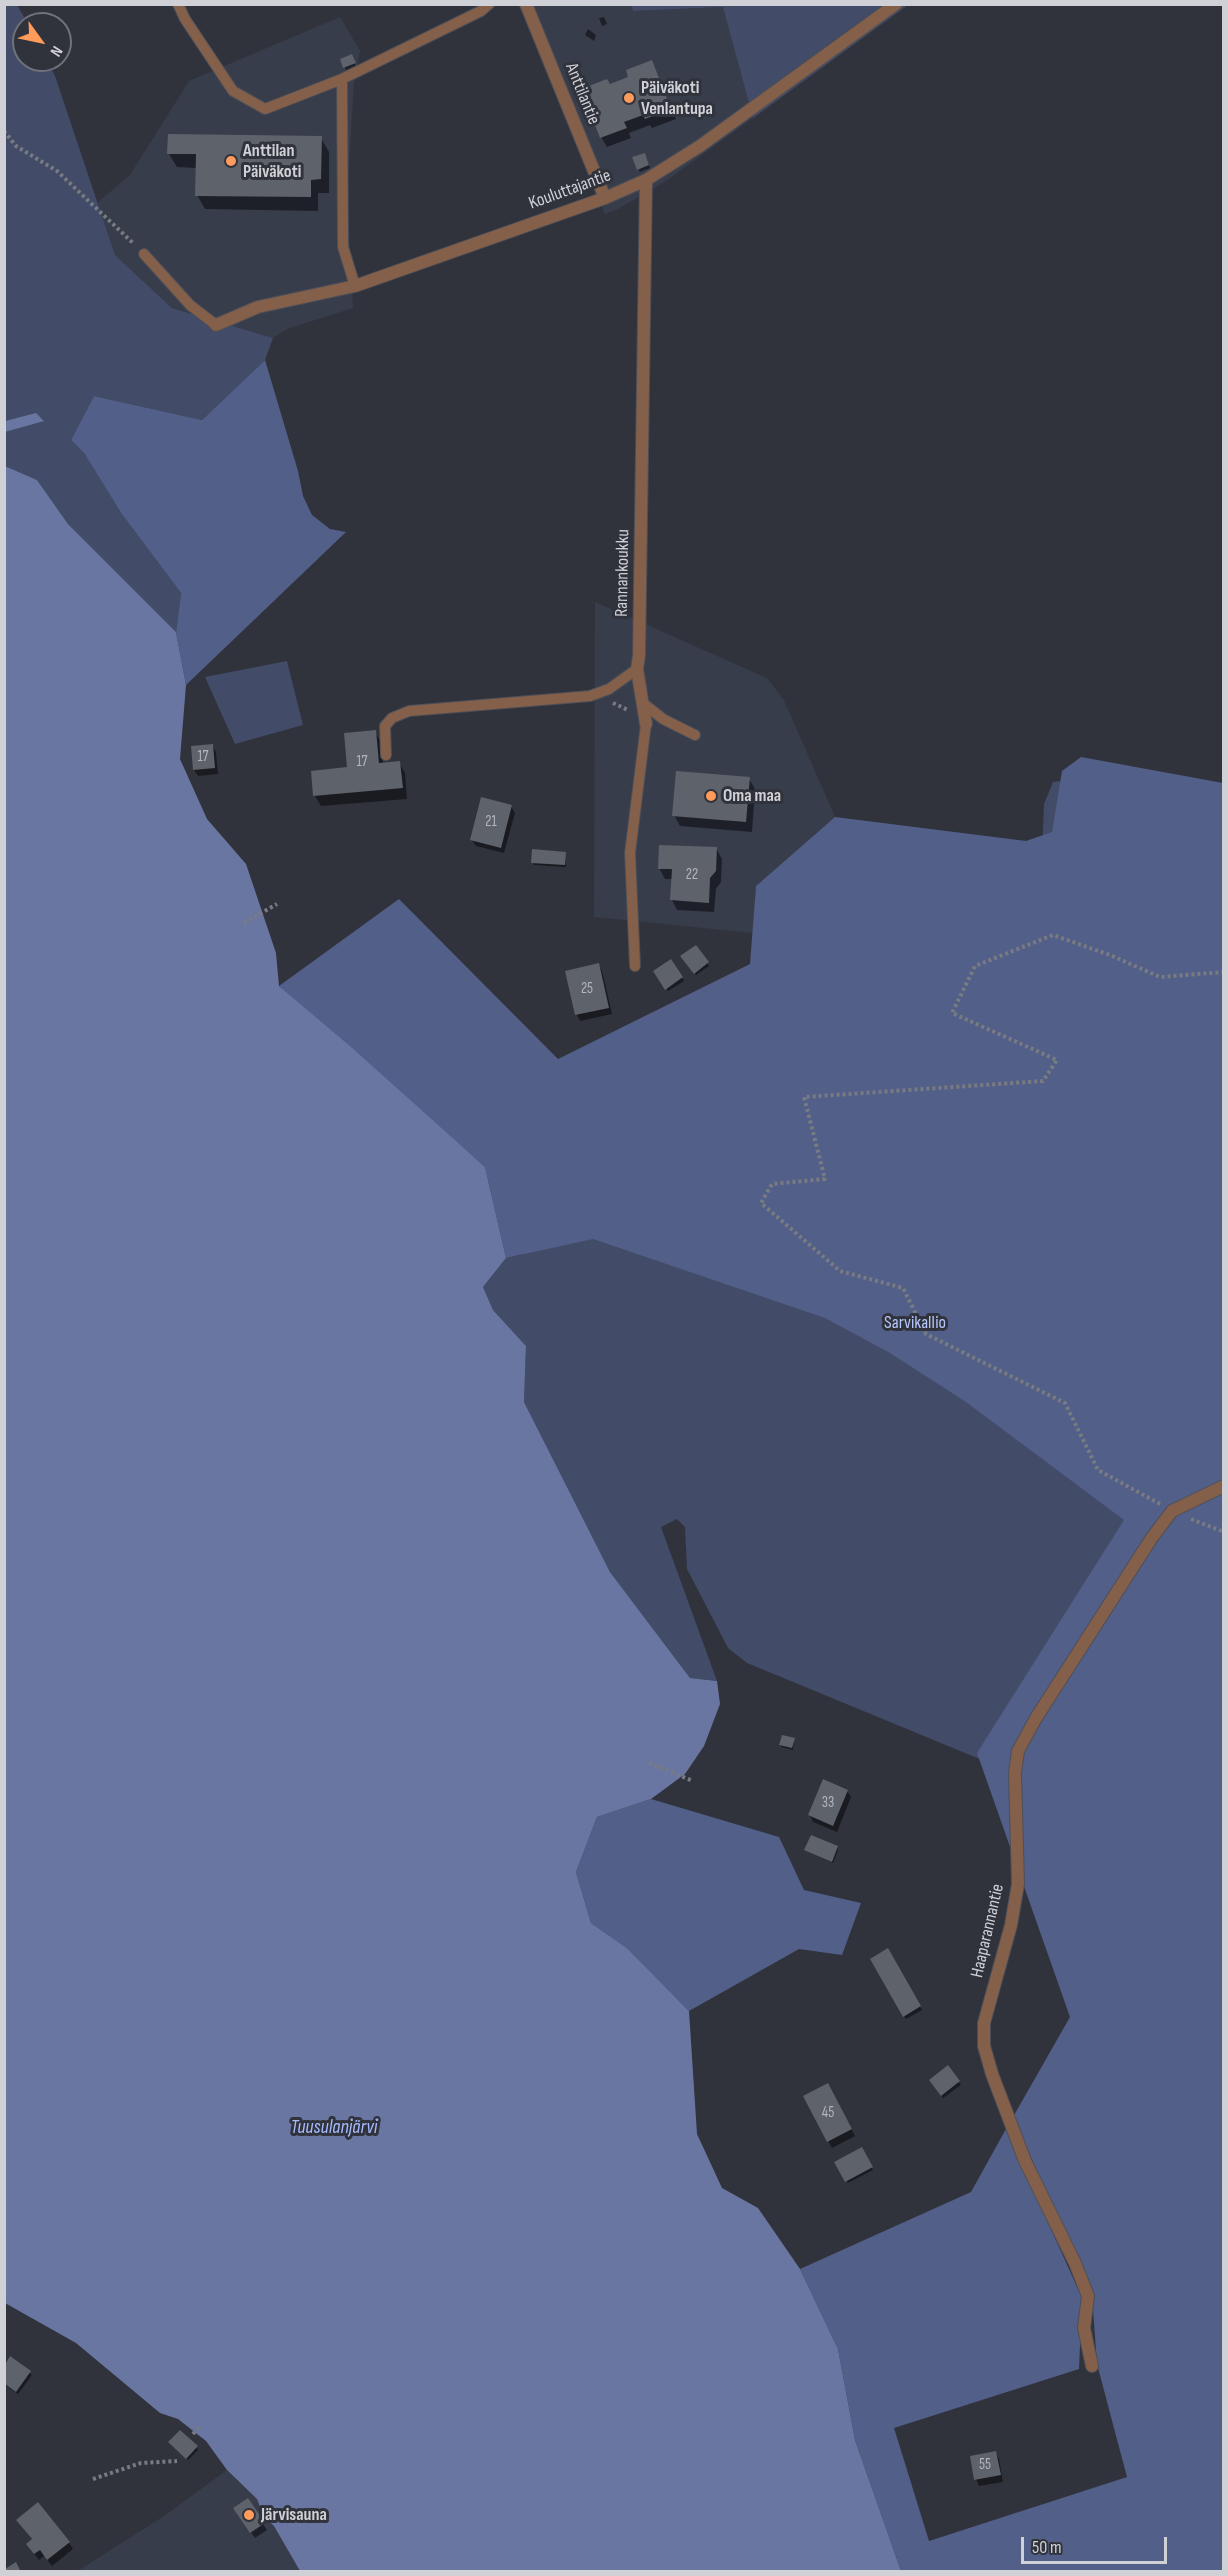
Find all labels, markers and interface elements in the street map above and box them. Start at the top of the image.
north arrow [12,12,72,72]
text: N [46,42,66,60]
street label: Anttilantie [560,60,604,128]
place label: Päiväkoti Venlantupa [641,77,713,119]
marker: Päiväkoti Venlantupa [622,91,636,105]
place label: Anttilan Päiväkoti [243,140,301,182]
marker: Anttilan Päiväkoti [224,154,238,168]
street label: Kouluttajantie [526,165,614,215]
street label: Rannankoukku [611,529,635,617]
house number: 17 [197,748,209,766]
house number: 17 [356,753,368,771]
place label: Oma maa [723,785,781,807]
marker: Oma maa [704,789,718,803]
house number: 21 [485,813,497,831]
house number: 22 [686,866,698,884]
house number: 25 [581,980,593,998]
park label: Sarvikallio [884,1312,946,1334]
house number: 33 [822,1794,834,1812]
street label: Haaparannantie [967,1882,1009,1980]
house number: 45 [822,2104,834,2122]
water label: Tuusulanjärvi [291,2116,377,2140]
house number: 55 [979,2456,991,2474]
place label: Järvisauna [261,2504,327,2526]
marker: Järvisauna [242,2508,256,2522]
scale bar [1024,2525,1170,2563]
text: 50 m [1032,2537,1062,2558]

